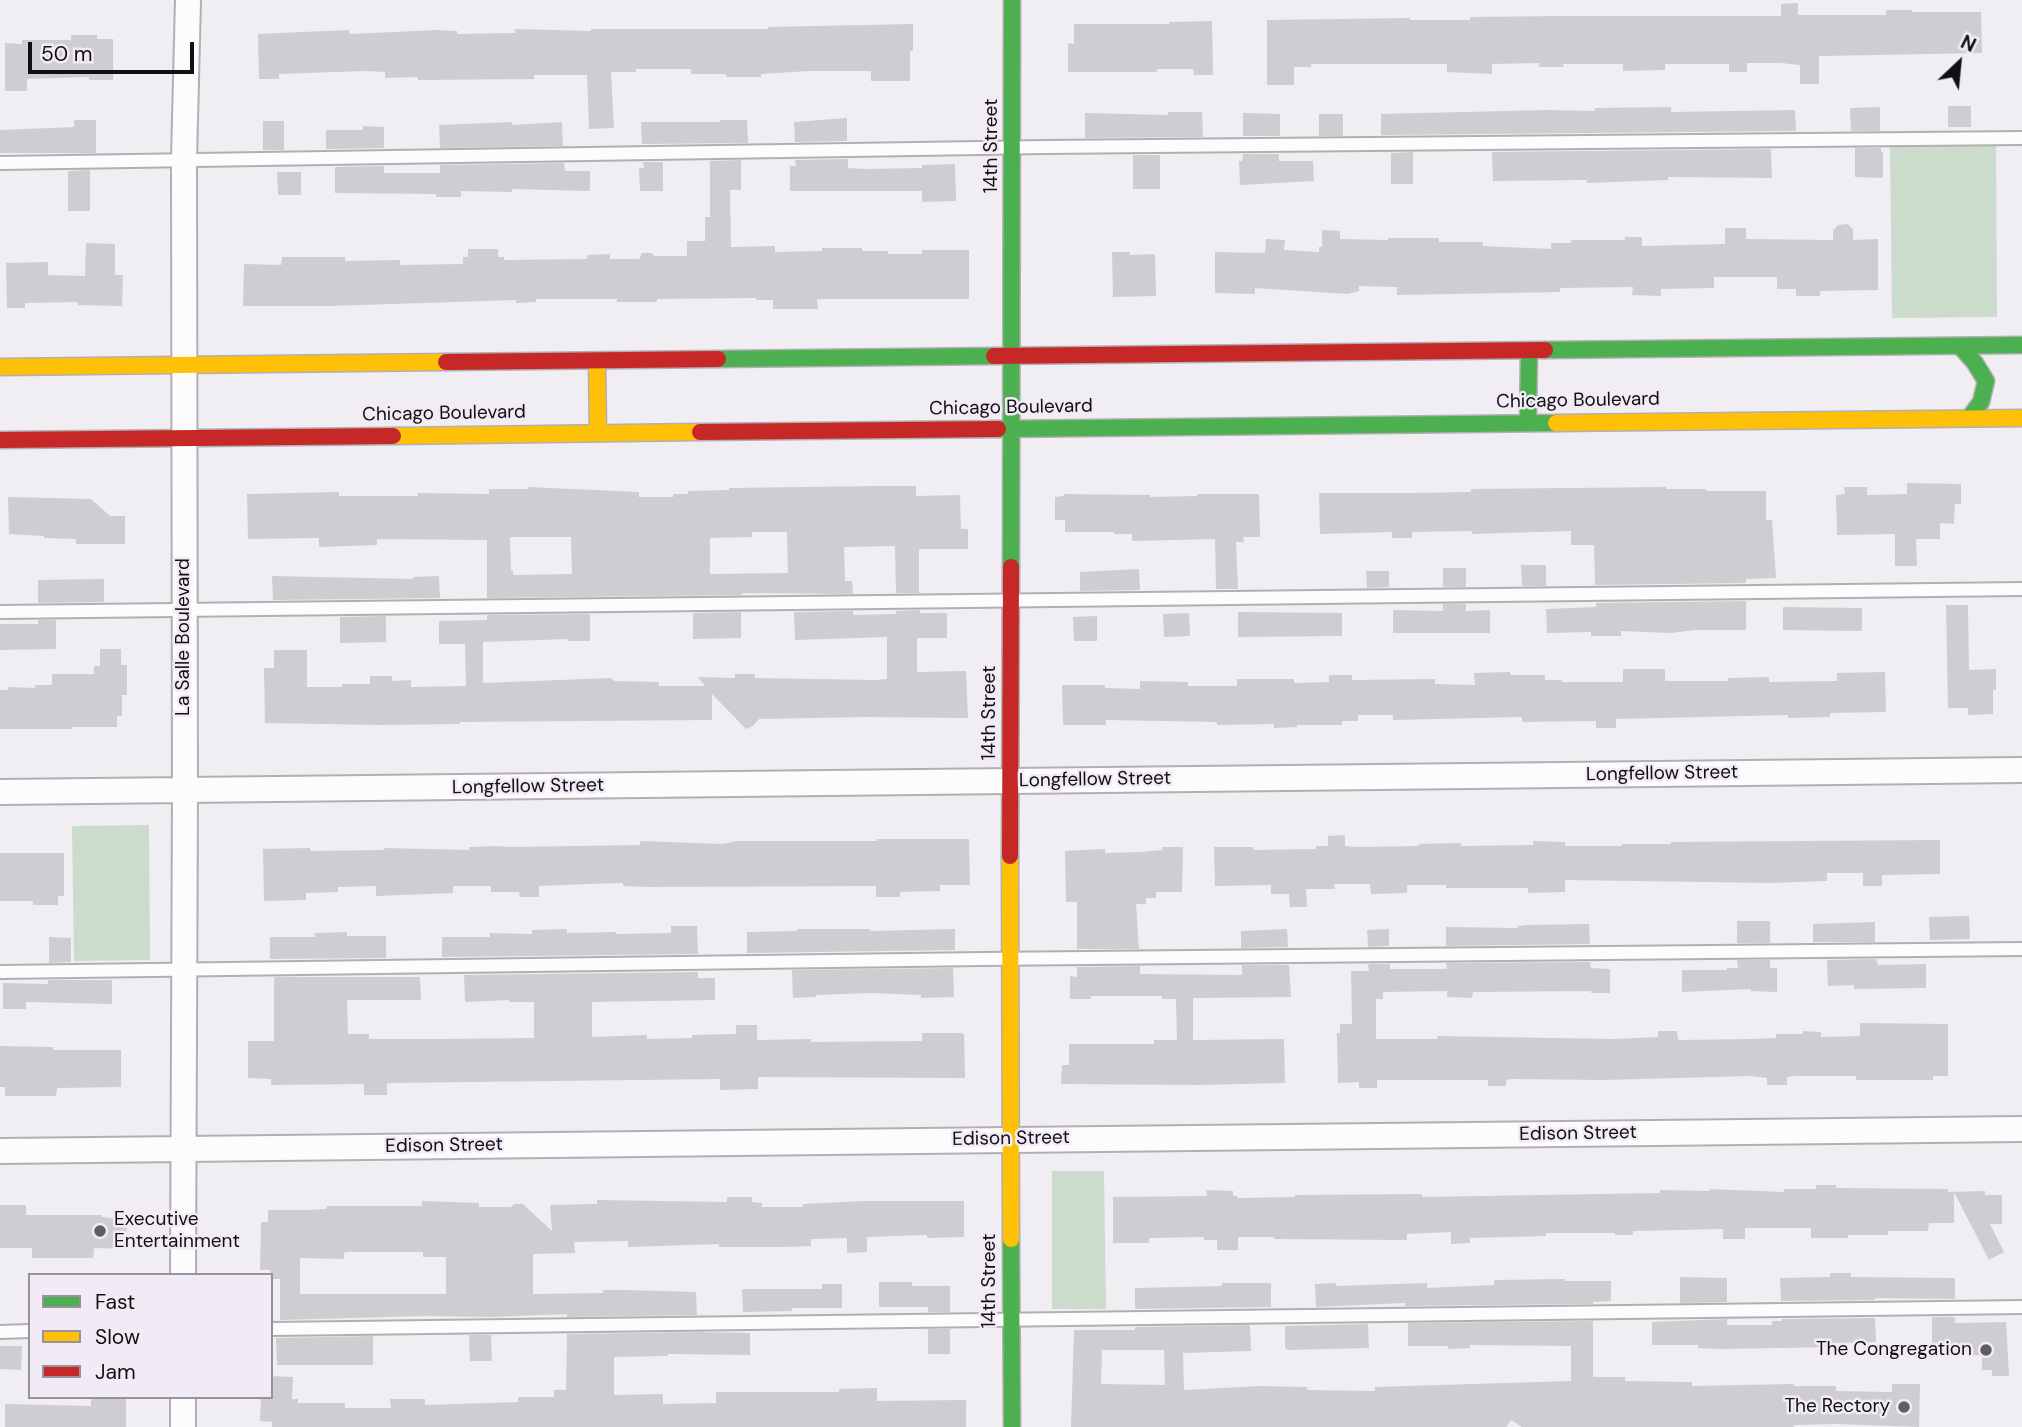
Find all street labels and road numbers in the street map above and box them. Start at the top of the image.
street label: 14th Street [981,99,1003,193]
street label: Chicago Boulevard [1496,388,1660,414]
street label: Chicago Boulevard [929,395,1093,421]
street label: Chicago Boulevard [362,401,526,427]
street label: La Salle Boulevard [173,558,195,716]
street label: 14th Street [979,666,1001,760]
street label: Longfellow Street [1586,761,1738,787]
street label: Longfellow Street [1019,767,1171,793]
street label: Longfellow Street [452,774,604,800]
street label: Edison Street [1519,1122,1637,1146]
street label: Edison Street [952,1127,1070,1151]
street label: Edison Street [385,1134,503,1158]
street label: 14th Street [979,1234,1001,1328]

